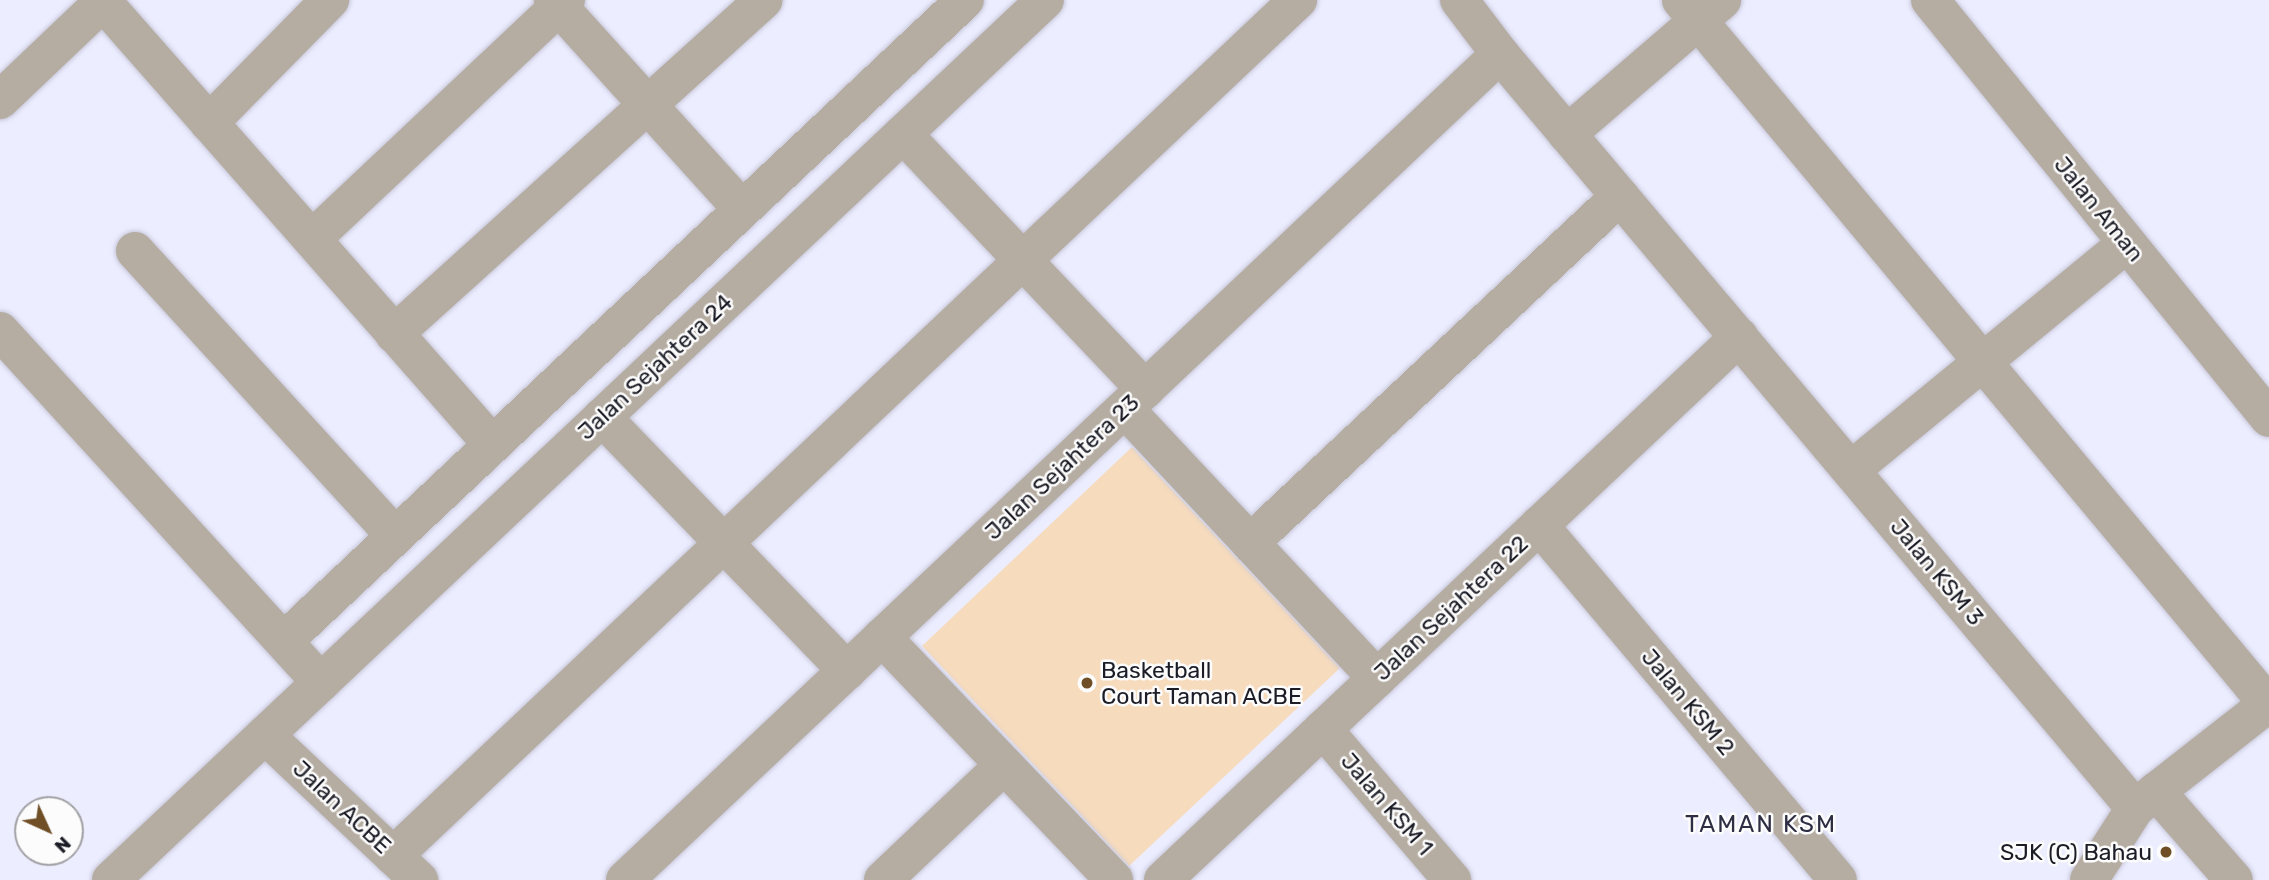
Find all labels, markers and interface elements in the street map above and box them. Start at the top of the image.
street label: Jalan Aman [2048,151,2150,267]
street label: Jalan Sejahtera 24 [572,288,738,446]
street label: Jalan Sejahtera 23 [979,388,1145,546]
street label: Jalan KSM 3 [1884,513,1990,631]
street label: Jalan Sejahtera 22 [1368,530,1534,686]
street label: Jalan KSM 2 [1636,643,1740,761]
place label: Basketball Court Taman ACBE [1101,656,1303,710]
marker: Basketball Court Taman ACBE [1079,675,1095,691]
street label: Jalan KSM 1 [1335,747,1439,861]
street label: Jalan ACBE [287,754,397,860]
north arrow [14,796,84,866]
district label: TAMAN KSM [1686,811,1836,839]
text: N [50,832,76,858]
place label: SJK (C) Bahau [2000,838,2152,866]
marker: SJK (C) Bahau [2158,844,2174,860]

